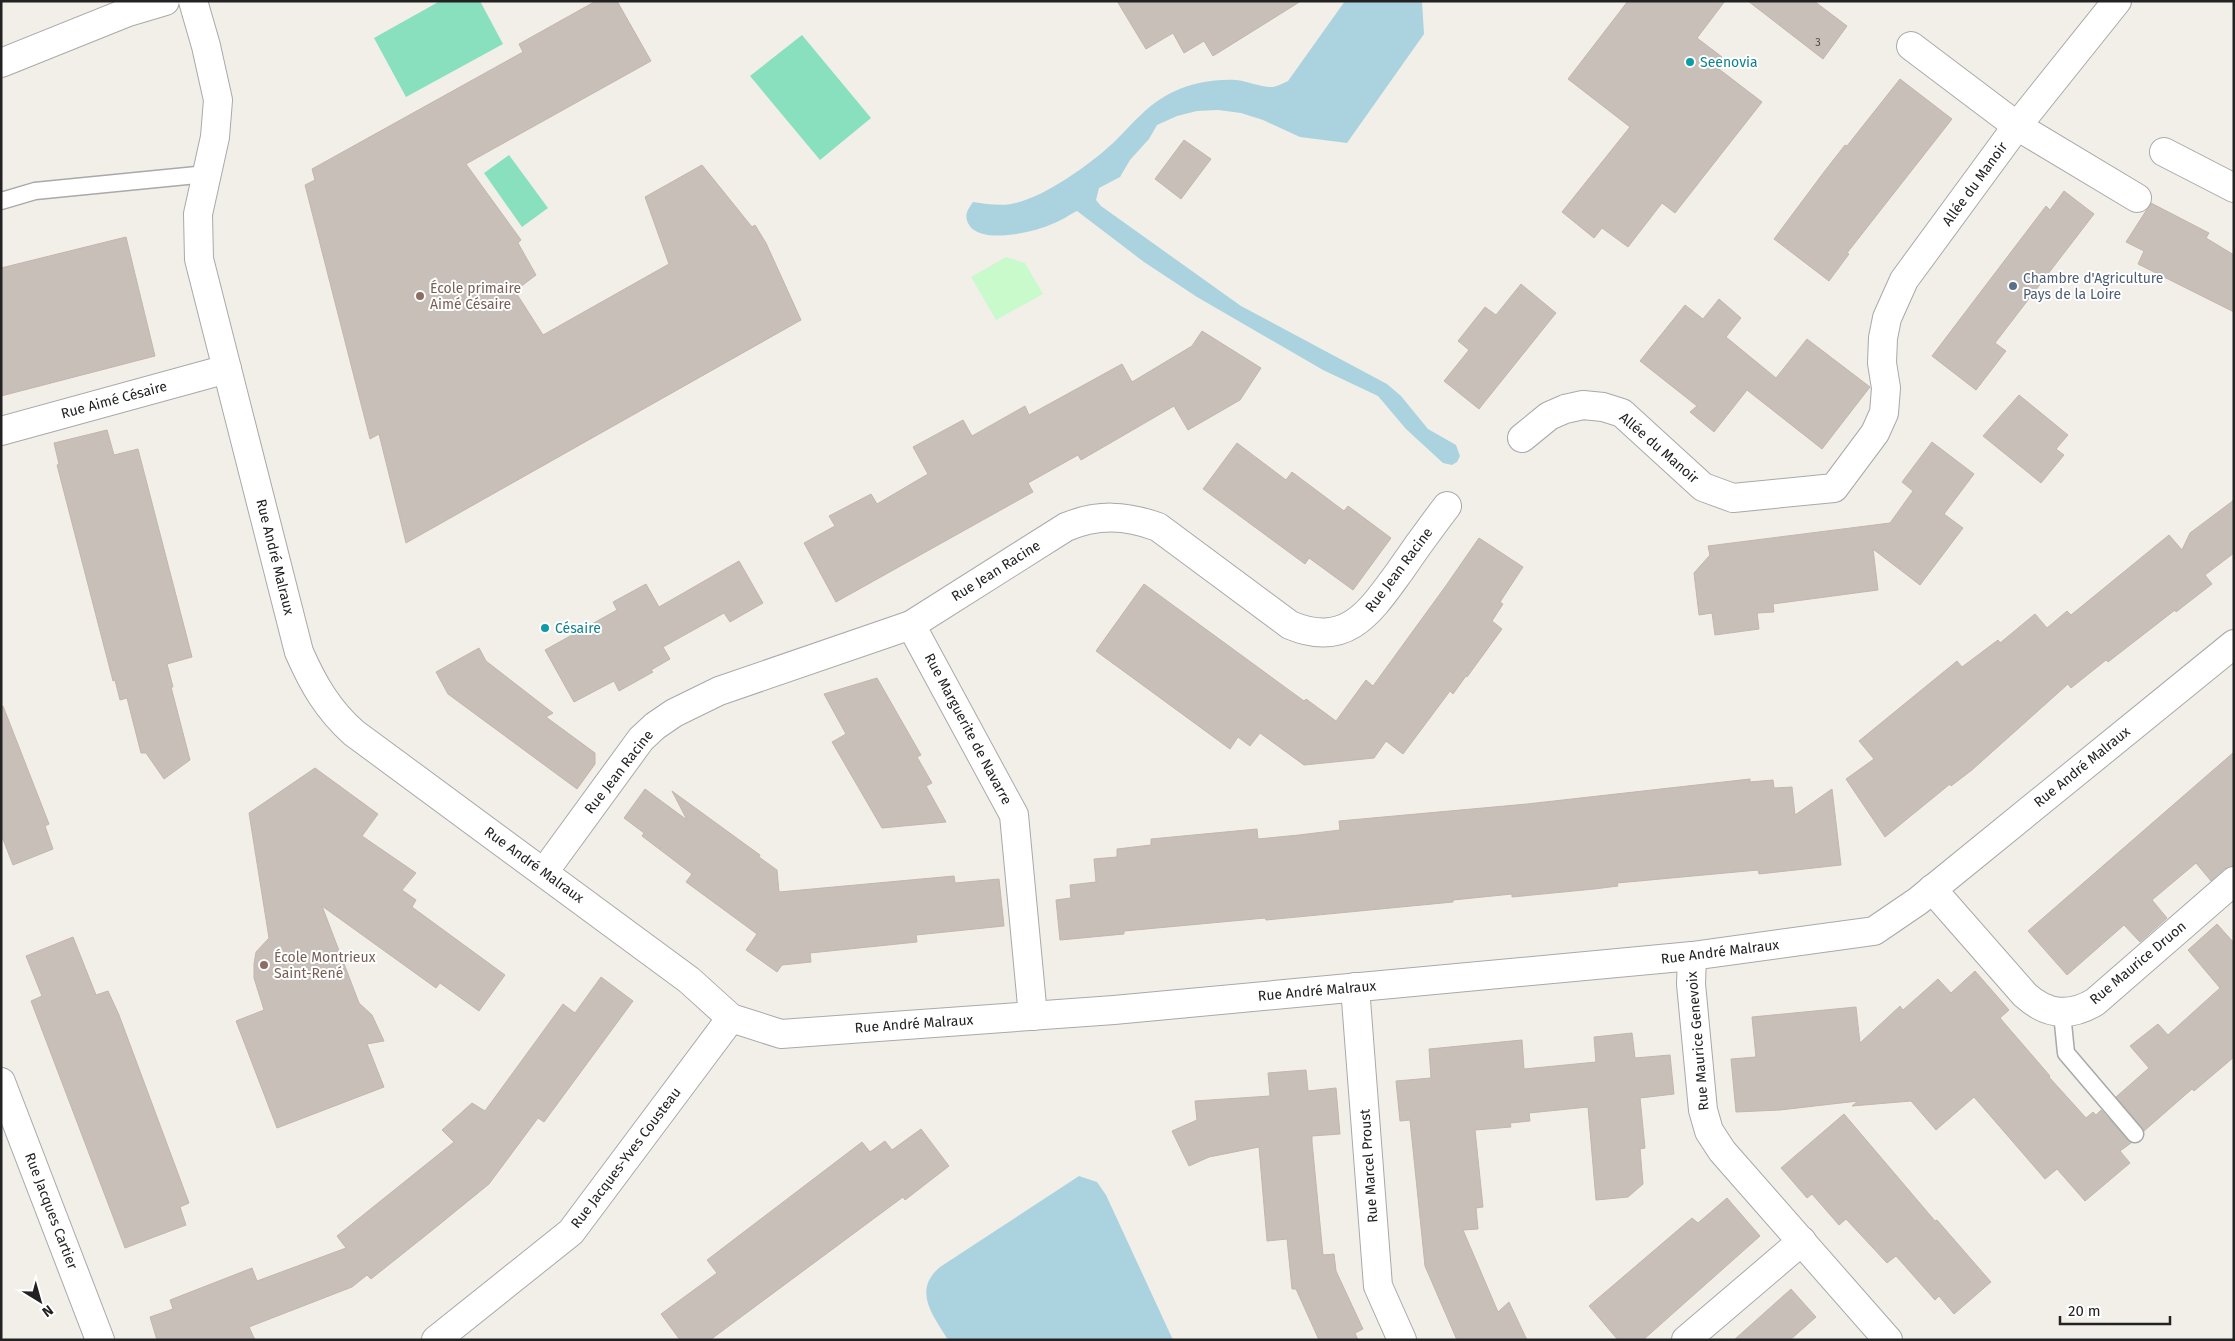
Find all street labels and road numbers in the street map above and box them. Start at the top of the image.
street label: Allée du Manoir [1939,138,2011,229]
street label: Rue Aimé Césaire [59,378,169,422]
street label: Allée du Manoir [1616,409,1703,487]
street label: Rue André Malraux [252,497,298,617]
street label: Rue Jean Racine [1362,524,1436,616]
street label: Rue Jean Racine [948,537,1044,605]
street label: Rue Marguerite de Navarre [921,650,1015,808]
street label: Rue André Malraux [2030,723,2134,811]
street label: Rue Jean Racine [581,727,657,817]
street label: Rue André Malraux [481,823,587,907]
street label: Rue Maurice Druon [2086,918,2190,1008]
street label: Rue André Malraux [1660,936,1780,968]
street label: Rue Maurice Genevoix [1683,970,1713,1111]
street label: Rue André Malraux [1257,977,1377,1005]
street label: Rue André Malraux [854,1011,974,1037]
street label: Rue Jacques-Yves Cousteau [567,1084,685,1232]
street label: Rue Marcel Proust [1356,1108,1381,1223]
street label: Rue Jacques Cartier [21,1150,81,1272]

